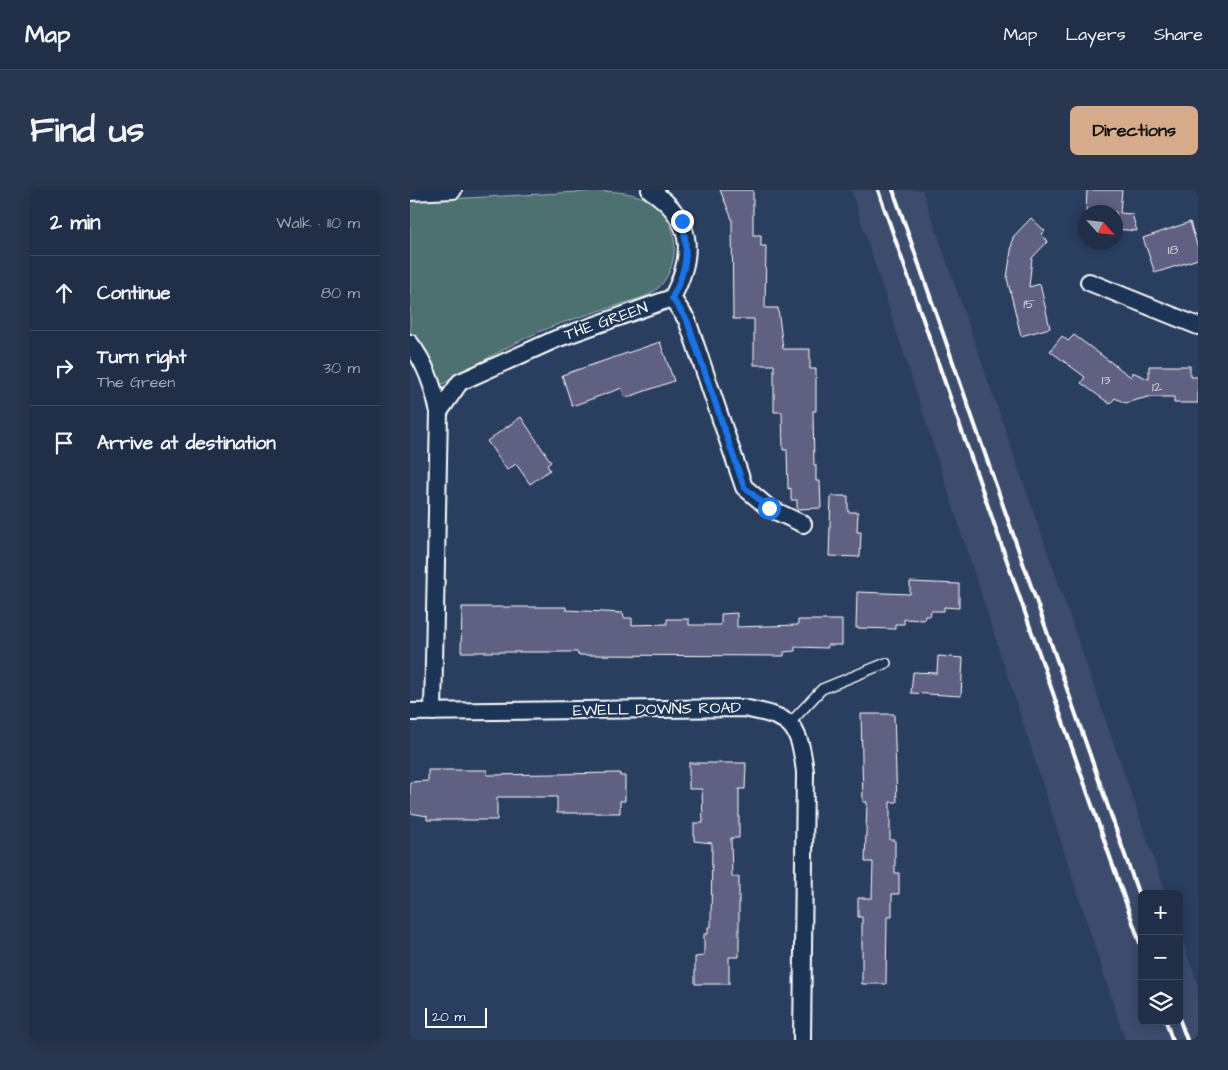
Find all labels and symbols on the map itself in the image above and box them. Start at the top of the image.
north arrow [1078,205,1123,250]
route end [671,210,694,233]
house number: 18 [1168,240,1178,260]
house number: 15 [1023,294,1035,314]
street label: THE GREEN [561,296,651,346]
house number: 13 [1102,370,1110,390]
house number: 12 [1152,377,1162,397]
route start [758,497,781,520]
street label: EWELL DOWNS ROAD [573,697,741,721]
scale bar [425,1005,488,1028]

